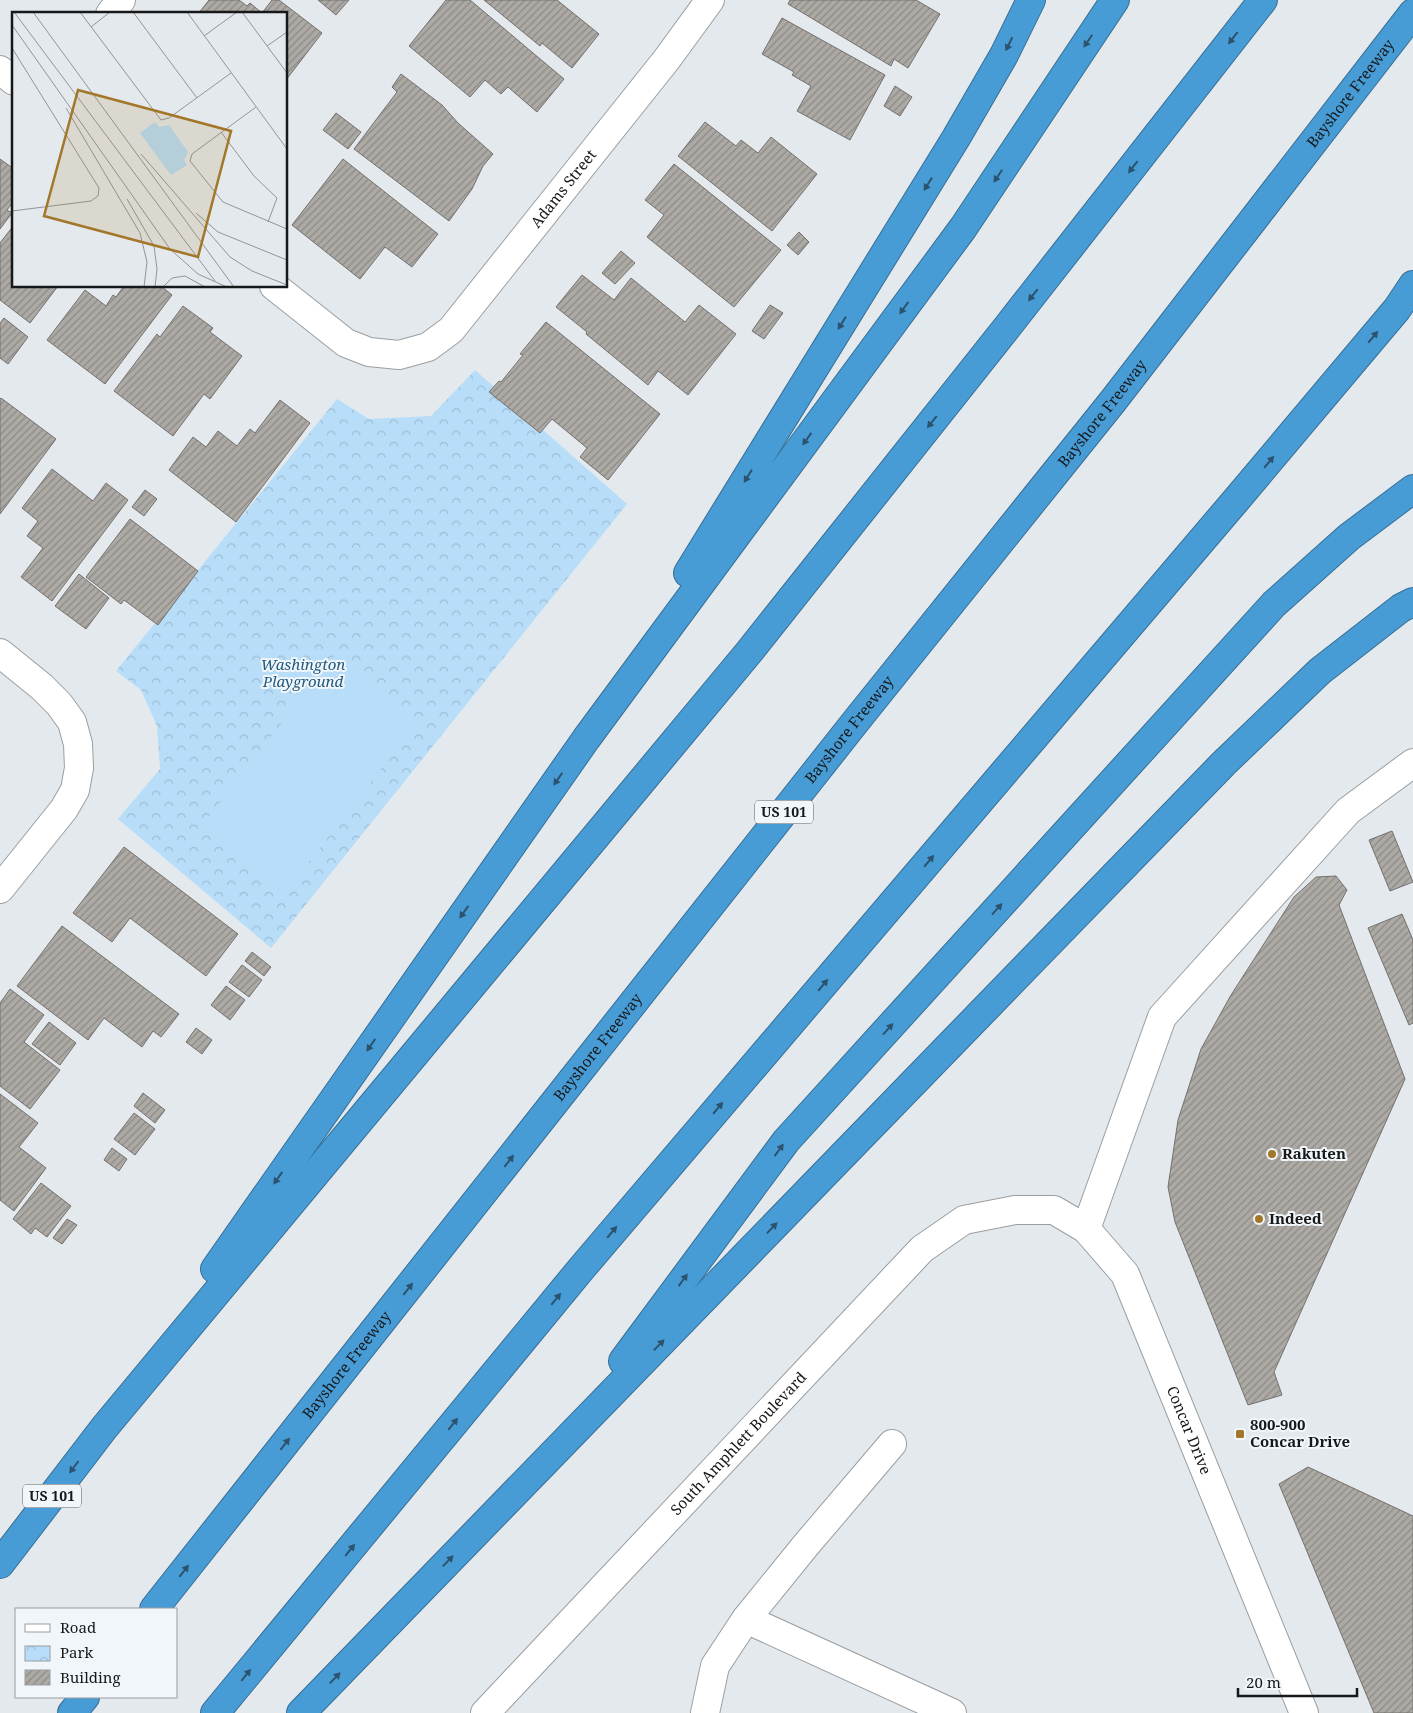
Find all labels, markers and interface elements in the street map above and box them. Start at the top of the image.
inset map [12,12,288,288]
one-way arrow [1227,32,1238,45]
one-way arrow [1083,34,1093,47]
street label: Bayshore Freeway [1302,34,1399,151]
one-way arrow [1005,37,1013,51]
street label: Adams Street [525,145,600,231]
one-way arrow [1127,160,1138,173]
one-way arrow [993,169,1003,182]
one-way arrow [923,178,932,191]
one-way arrow [1027,288,1038,301]
one-way arrow [899,301,909,315]
one-way arrow [838,316,847,329]
one-way arrow [1368,331,1379,344]
street label: Bayshore Freeway [1053,355,1151,471]
one-way arrow [926,415,937,428]
one-way arrow [802,432,812,446]
one-way arrow [1263,455,1274,468]
one-way arrow [743,469,752,482]
park label: Washington Playground [261,654,345,691]
street label: Bayshore Freeway [800,671,898,787]
one-way arrow [553,772,563,786]
road number: US 101 [755,800,813,824]
one-way arrow [923,855,934,868]
one-way arrow [991,903,1003,915]
one-way arrow [459,905,469,919]
one-way arrow [818,978,829,991]
street label: Bayshore Freeway [548,988,646,1105]
one-way arrow [882,1023,894,1035]
one-way arrow [366,1038,376,1052]
one-way arrow [712,1103,724,1115]
one-way arrow [774,1143,784,1157]
place label: Rakuten [1282,1143,1346,1163]
marker: Rakuten [1266,1148,1278,1160]
one-way arrow [503,1155,514,1168]
one-way arrow [273,1172,283,1185]
place label: Indeed [1269,1208,1322,1228]
marker: Indeed [1253,1213,1265,1225]
one-way arrow [766,1222,778,1234]
one-way arrow [607,1226,618,1239]
one-way arrow [677,1274,687,1287]
one-way arrow [402,1283,413,1296]
one-way arrow [551,1293,562,1306]
street label: Bayshore Freeway [297,1306,395,1422]
one-way arrow [653,1339,665,1351]
street label: South Amphlett Boulevard [666,1367,810,1519]
street label: Concar Drive [1163,1383,1217,1477]
place label: 800-900 Concar Drive [1250,1414,1350,1451]
one-way arrow [447,1418,458,1431]
marker: 800-900 Concar Drive [1234,1428,1246,1440]
one-way arrow [280,1438,291,1451]
one-way arrow [69,1460,80,1473]
road number: US 101 [23,1484,81,1508]
one-way arrow [344,1544,355,1557]
one-way arrow [442,1556,454,1568]
one-way arrow [179,1565,190,1578]
legend [15,1608,178,1698]
text: Road [60,1617,96,1637]
text: Park [60,1642,94,1662]
scale bar [1238,1666,1357,1698]
text: Building [60,1667,121,1687]
one-way arrow [241,1669,252,1682]
one-way arrow [329,1672,341,1684]
text: 20 m [1246,1672,1281,1692]

